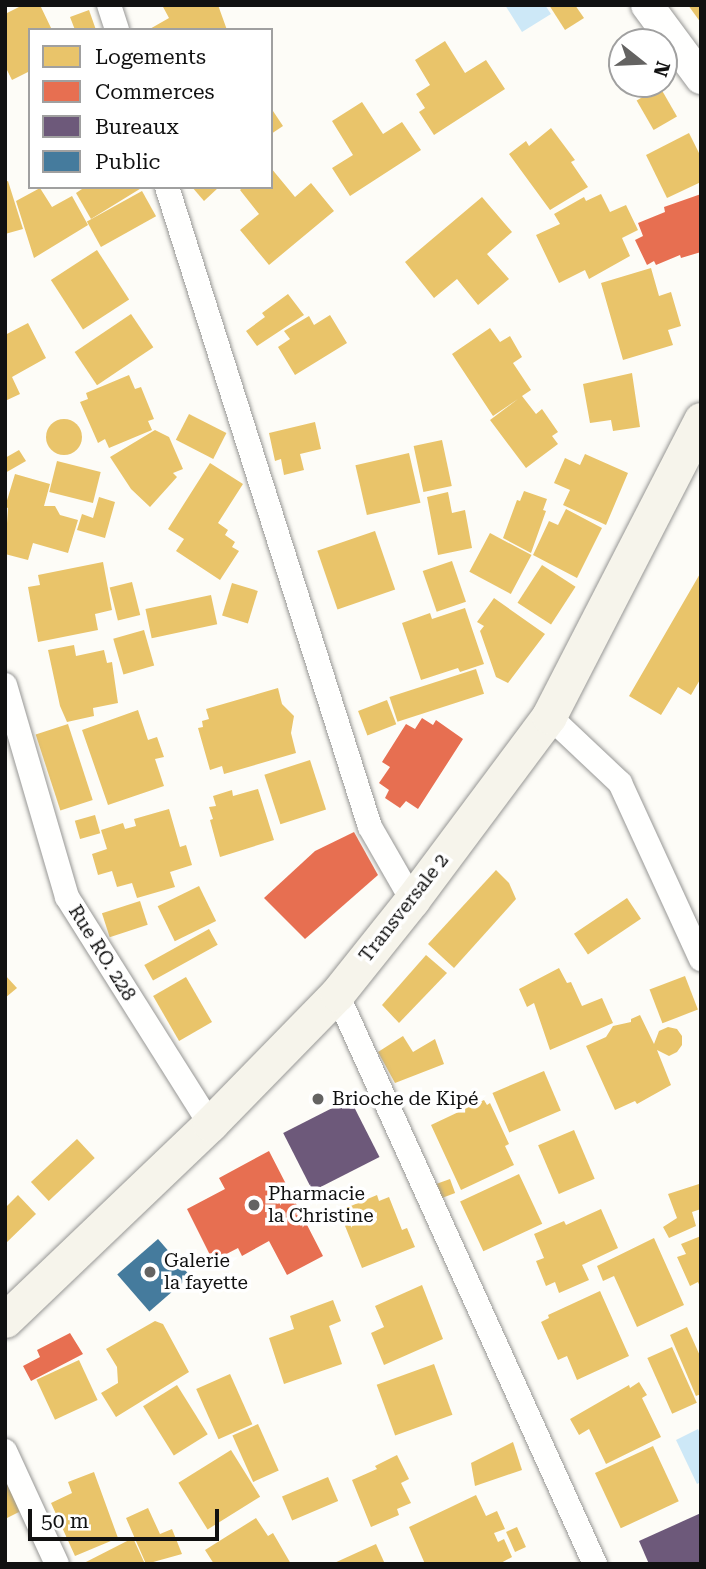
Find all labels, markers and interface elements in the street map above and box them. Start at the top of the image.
legend [28,28,273,189]
north arrow [608,28,678,98]
text: Logements [95,45,206,69]
text: N [648,59,675,80]
text: Commerces [95,80,215,104]
text: Bureaux [95,115,178,139]
text: Public [95,150,160,174]
street label: Transversale 2 [355,849,453,967]
street label: Rue RO. 228 [64,901,140,1005]
place label: Brioche de Kipé [332,1088,479,1110]
marker: Brioche de Kipé [310,1091,326,1107]
place label: Pharmacie la Christine [268,1183,374,1227]
marker: Pharmacie la Christine [246,1197,262,1213]
place label: Galerie la fayette [164,1250,248,1294]
marker: Galerie la fayette [142,1264,158,1280]
scale bar [32,1496,222,1540]
text: 50 m [41,1509,89,1533]

